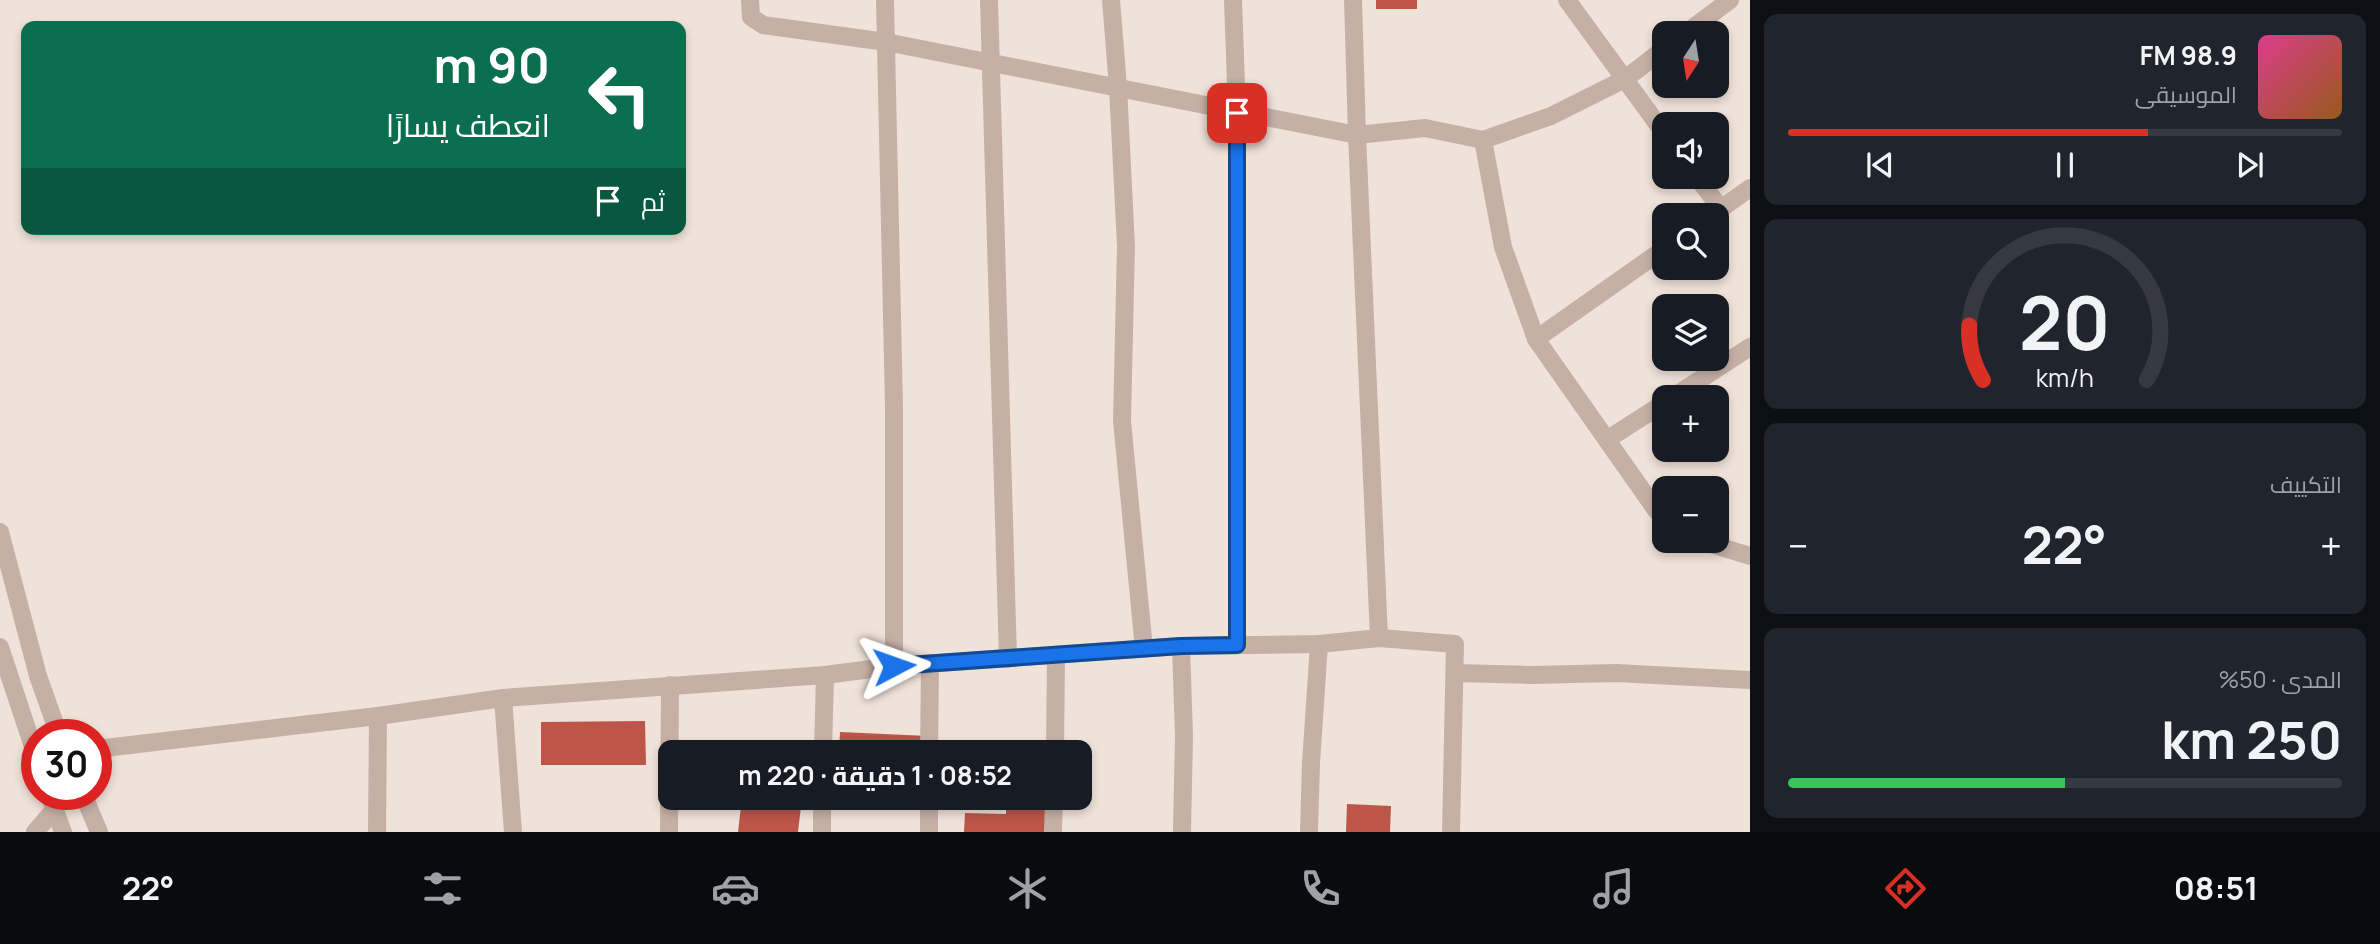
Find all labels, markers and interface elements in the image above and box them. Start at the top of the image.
north arrow [1652,21,1729,98]
map controls [1652,21,1729,553]
text: 90 m [433,31,550,98]
text: 98.9 FM [2140,37,2237,73]
icon: left [574,49,665,140]
text: الموسيقى [2135,78,2237,110]
pin [1207,83,1267,143]
icon: arrive [1218,94,1256,132]
text: انعطف يسارًا [386,103,550,147]
button: sound [1652,112,1729,189]
icon: previous [1861,146,1899,184]
icon: pause [2046,146,2084,184]
icon: next [2231,146,2269,184]
icon: arrive [589,182,627,220]
text: ثم [641,183,665,219]
button: search [1652,203,1729,280]
text: 20 [2019,272,2111,372]
button: layers [1652,294,1729,371]
text: km/h [2036,360,2094,395]
button: + [1652,385,1729,462]
text: التكييف [2270,468,2342,500]
button: − [1652,476,1729,553]
text: 22° [2022,509,2107,580]
text: − [1788,519,1809,571]
text: + [2320,519,2342,571]
position arrow [857,629,931,703]
text: المدى · 50% [2219,663,2342,695]
text: 250 km [2161,704,2342,775]
speed limit sign: 30 [21,719,112,810]
text: 08:52 · 1 دقيقة · 220 m [738,757,1012,793]
icon: filters [418,864,467,913]
icon: car [711,864,760,913]
icon: climate [1003,864,1052,913]
icon: phone [1296,864,1345,913]
icon: music [1589,864,1638,913]
icon: directions [1881,864,1930,913]
text: 22° [122,866,174,910]
text: 08:51 [2174,866,2258,910]

